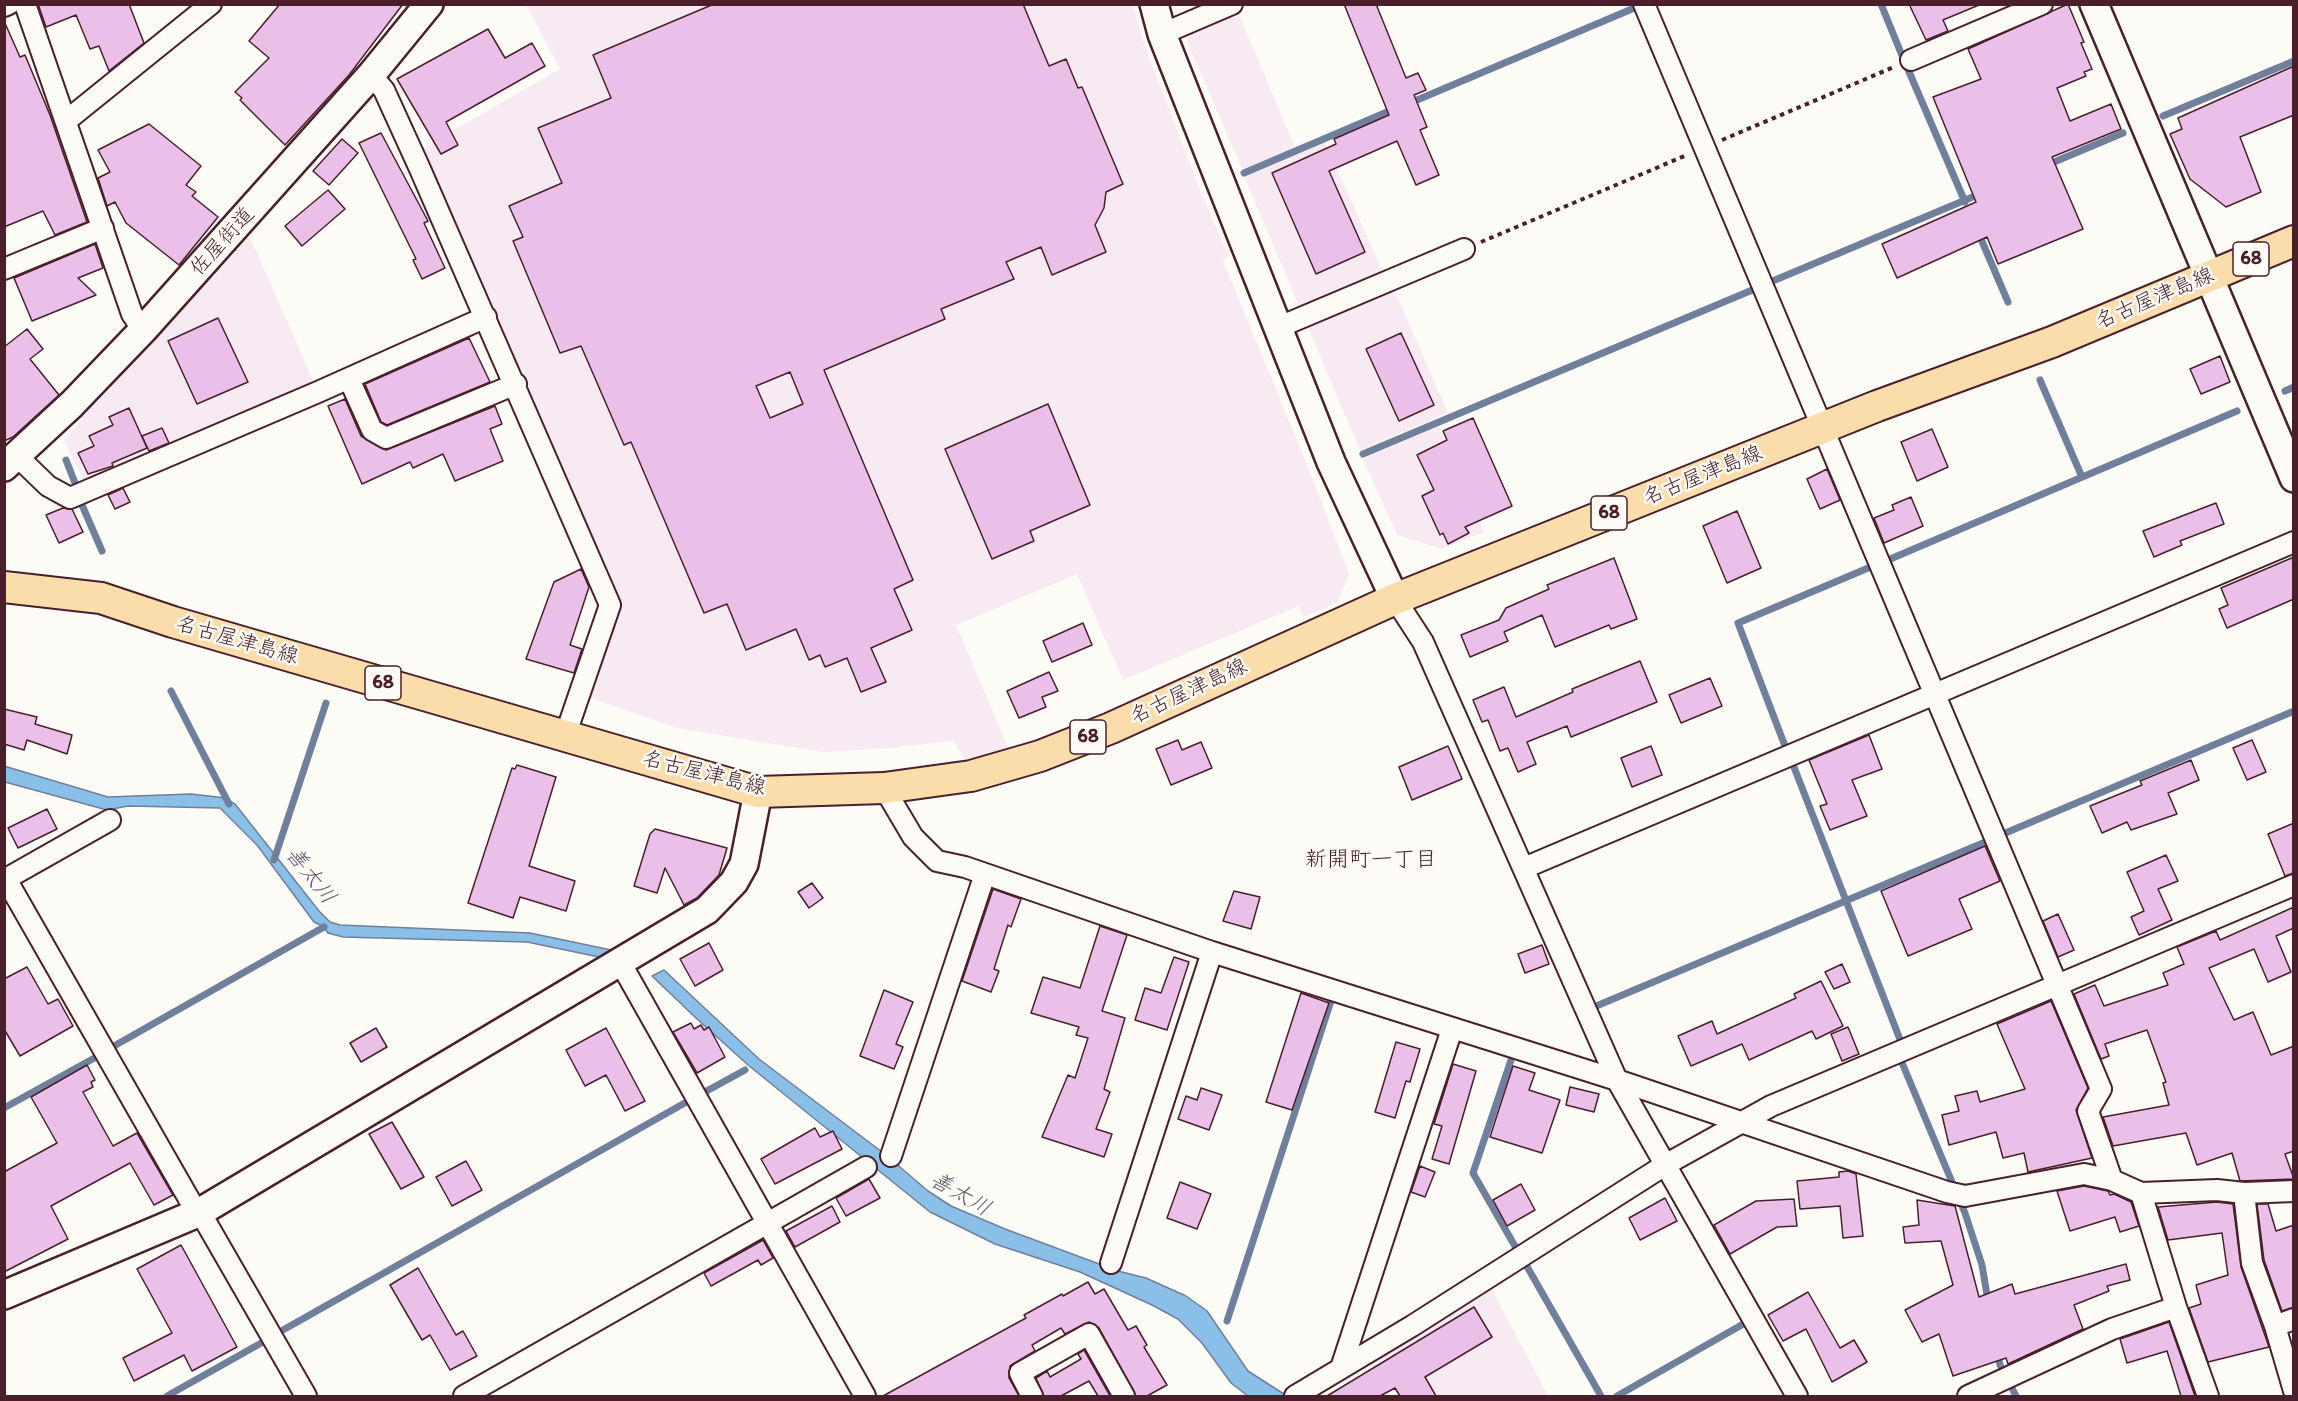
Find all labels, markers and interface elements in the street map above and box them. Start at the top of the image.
street label: 佐屋街道 [186,202,260,282]
road number: 68 [2233,242,2269,276]
street label: 名古屋津島線 [2092,263,2218,335]
street label: 名古屋津島線 [1640,441,1766,511]
road number: 68 [1591,496,1627,530]
street label: 名古屋津島線 [173,612,301,670]
street label: 名古屋津島線 [1127,654,1251,730]
road number: 68 [365,666,401,700]
road number: 68 [1070,720,1106,754]
street label: 名古屋津島線 [640,747,768,801]
water label: 善太川 [279,842,341,910]
district label: 新開町一丁目 [1305,847,1437,873]
water label: 善太川 [925,1167,995,1223]

